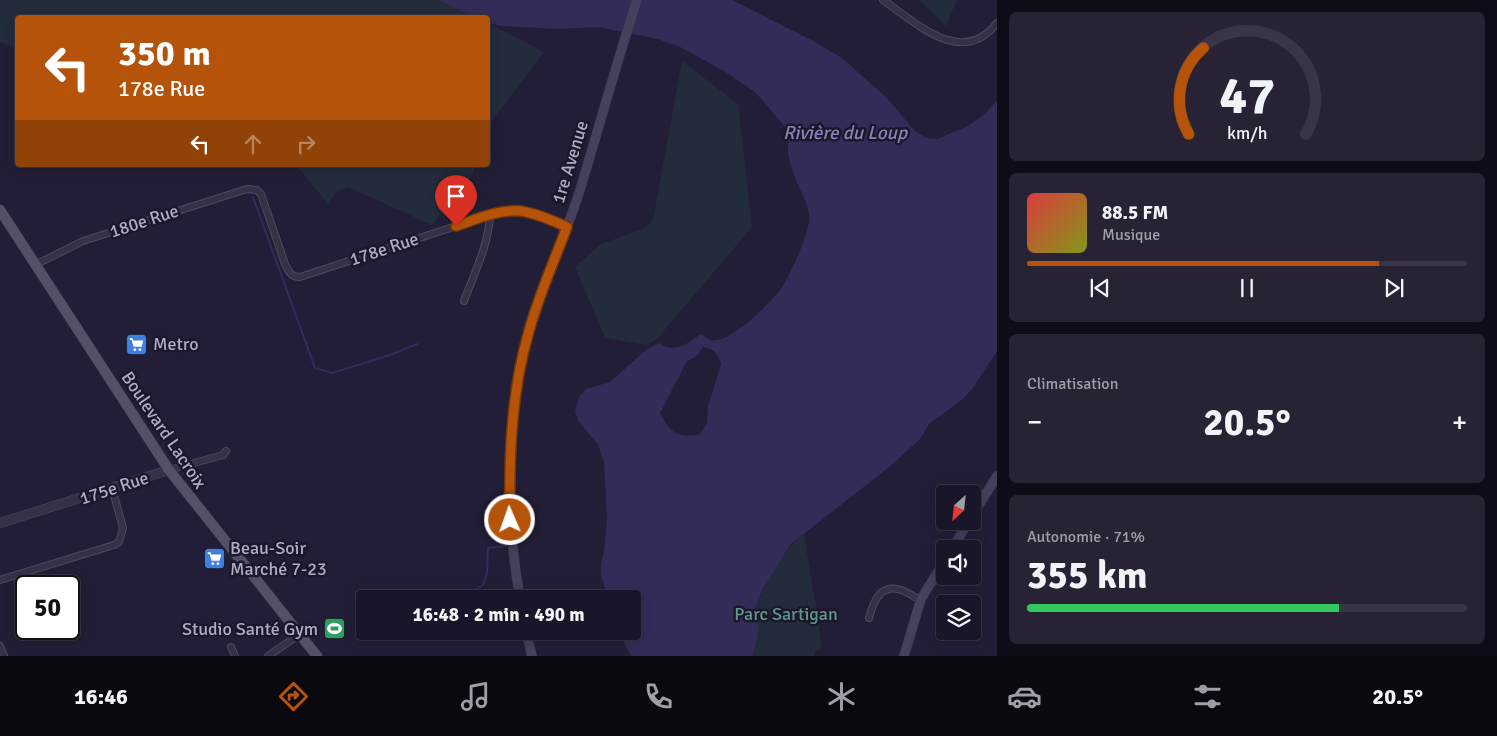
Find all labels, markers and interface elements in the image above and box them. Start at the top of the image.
text: 350 m [118,32,211,75]
icon: left [35,35,100,100]
text: 47 [1219,64,1275,128]
text: 178e Rue [118,75,205,102]
street label: 1re Avenue [547,118,593,206]
water label: Rivière du Loup [783,121,908,145]
text: km/h [1227,122,1267,144]
icon: left [186,130,214,158]
icon: ahead [239,130,267,158]
icon: right [292,130,320,158]
pin [435,175,477,226]
icon: arrive [442,182,470,210]
street label: 180e Rue [107,200,181,242]
text: 88.5 FM [1102,201,1168,225]
text: Musique [1102,225,1160,245]
street label: 178e Rue [347,228,421,270]
icon: previous [1086,274,1114,302]
icon: pause [1233,274,1261,302]
icon: next [1380,274,1408,302]
supermarket icon: Metro [125,332,149,356]
place label: Metro [153,333,199,355]
street label: Boulevard Lacroix [117,367,212,493]
text: Climatisation [1027,374,1118,394]
text: 20.5° [1203,399,1291,446]
text: − [1027,405,1042,439]
text: + [1452,405,1467,439]
street label: 175e Rue [77,467,151,509]
north arrow [936,485,981,530]
map controls [936,485,981,640]
position arrow [483,493,535,545]
text: Autonomie · 71% [1027,527,1145,547]
place label: Beau-Soir Marché 7-23 [230,537,327,580]
button: sound [936,540,981,585]
supermarket icon: Beau-Soir Marché 7-23 [202,546,226,570]
text: 355 km [1027,552,1148,599]
speed limit sign: 50 [15,575,80,640]
button: layers [936,595,981,640]
text: 16:48 · 2 min · 490 m [412,603,585,627]
park label: Parc Sartigan [734,603,838,625]
sports icon: Studio Santé Gym [322,617,346,641]
place label: Studio Santé Gym [182,618,318,640]
icon: directions [276,679,311,714]
icon: music [458,679,493,714]
icon: phone [641,679,676,714]
icon: climate [824,679,859,714]
icon: car [1007,679,1042,714]
icon: filters [1190,679,1225,714]
text: 16:46 [74,683,128,710]
text: 20.5° [1372,683,1423,710]

